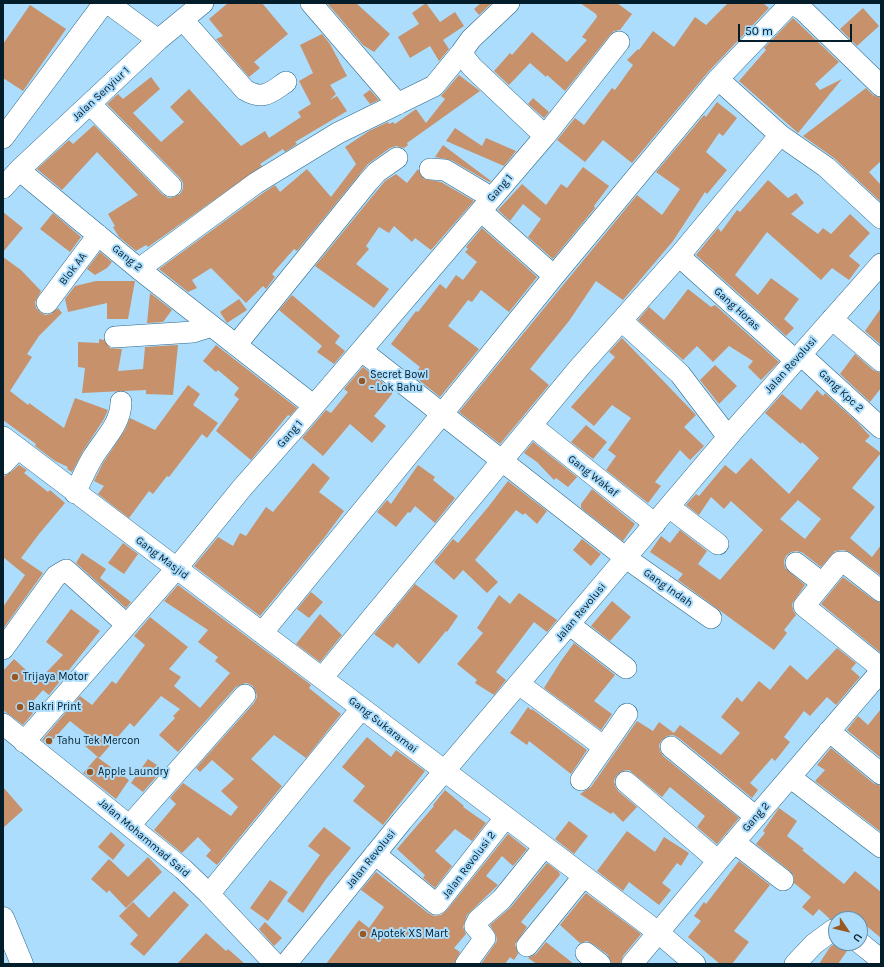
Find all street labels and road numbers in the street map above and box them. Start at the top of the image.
street label: Jalan Senyiur 1 [70,64,132,124]
street label: Gang 1 [484,172,516,204]
street label: Gang 2 [109,242,145,274]
street label: Blok AA [56,250,90,288]
street label: Gang Horas [711,285,763,333]
street label: Jalan Revolusi [762,334,820,396]
street label: Gang Kpc 2 [816,367,866,415]
street label: Gang 1 [274,418,306,450]
street label: Gang Wakaf [565,452,621,500]
street label: Gang Masjid [133,534,191,582]
street label: Gang Indah [641,566,695,610]
street label: Jalan Revolusi [553,580,609,644]
street label: Gang Sukaramai [346,694,420,756]
street label: Jalan Mohammad Said [96,796,192,880]
street label: Gang 2 [740,799,772,835]
street label: Jalan Revolusi [343,827,399,891]
street label: Jalan Revolusi 2 [439,829,499,901]

